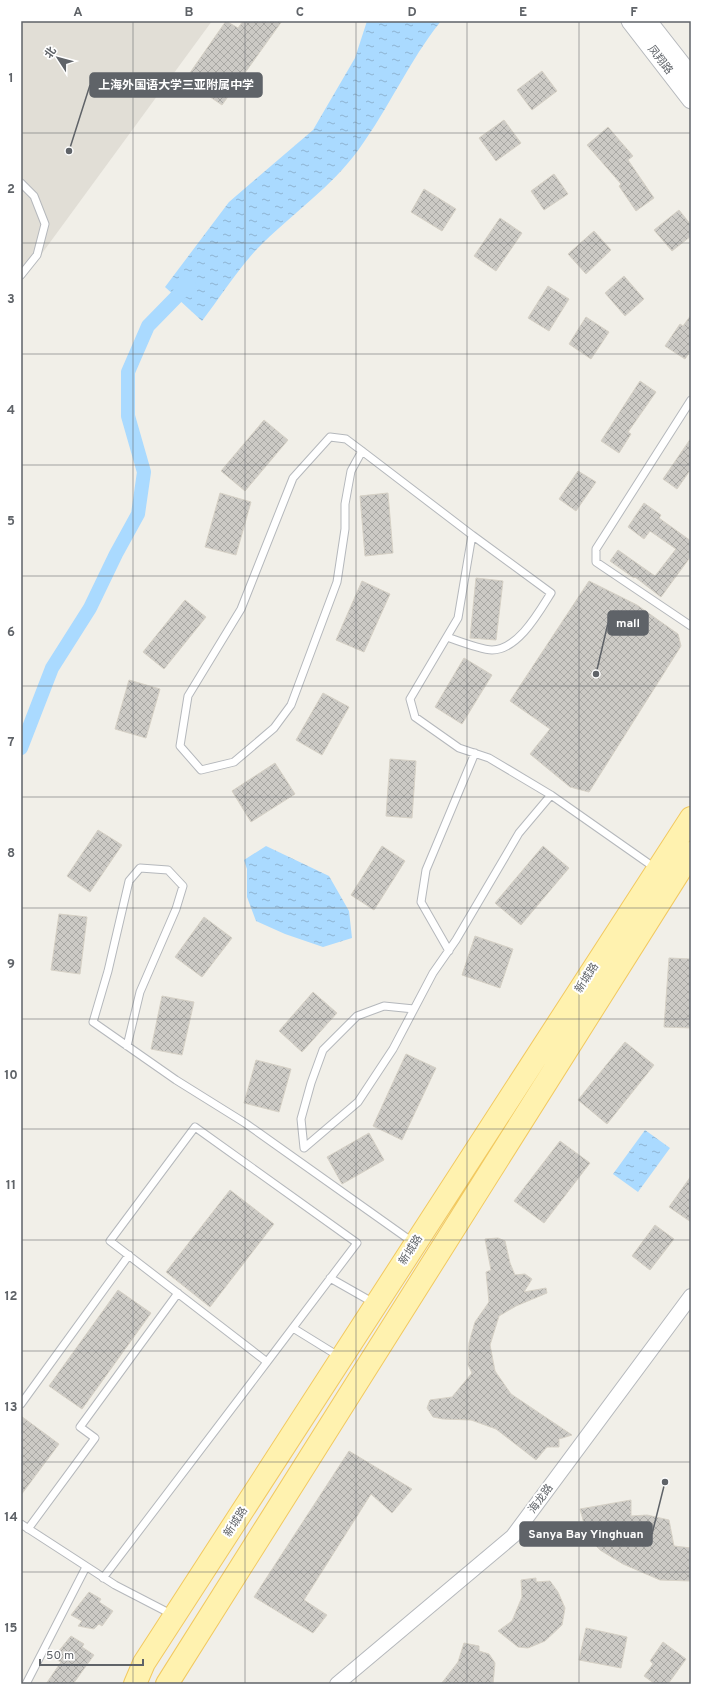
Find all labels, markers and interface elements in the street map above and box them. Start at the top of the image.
text: A [73,5,83,21]
text: B [185,5,194,21]
text: C [296,5,304,21]
text: D [407,5,417,21]
text: E [519,5,527,21]
text: F [630,5,638,21]
north arrow [38,38,78,78]
street label: 凤翔路 [644,43,676,77]
text: 北 [42,44,60,61]
text: 1 [8,71,14,87]
callout: 上海外国语大学三亚附属中学 [90,73,262,97]
text: 上海外国语大学三亚附属中学 [98,78,254,94]
text: 2 [7,182,15,198]
text: 3 [7,292,15,308]
text: 4 [7,403,15,419]
text: 5 [7,514,15,530]
callout: mall [608,611,648,635]
text: mall [616,616,640,632]
text: 6 [7,625,15,641]
text: 7 [8,735,15,751]
text: 8 [7,846,15,862]
text: 9 [7,957,15,973]
street label: 新城路 [572,960,602,996]
text: 10 [4,1068,18,1084]
text: 11 [6,1178,16,1194]
street label: 新城路 [396,1232,426,1268]
text: 12 [4,1289,18,1305]
text: 13 [5,1400,18,1416]
street label: 海龙路 [526,1482,556,1516]
street label: 新城路 [221,1504,251,1540]
text: 14 [4,1510,18,1526]
callout: Sanya Bay Yinghuan [520,1522,652,1546]
text: Sanya Bay Yinghuan [528,1527,644,1543]
text: 15 [4,1621,18,1637]
scale bar [40,1641,143,1667]
text: 50 m [46,1648,74,1664]

